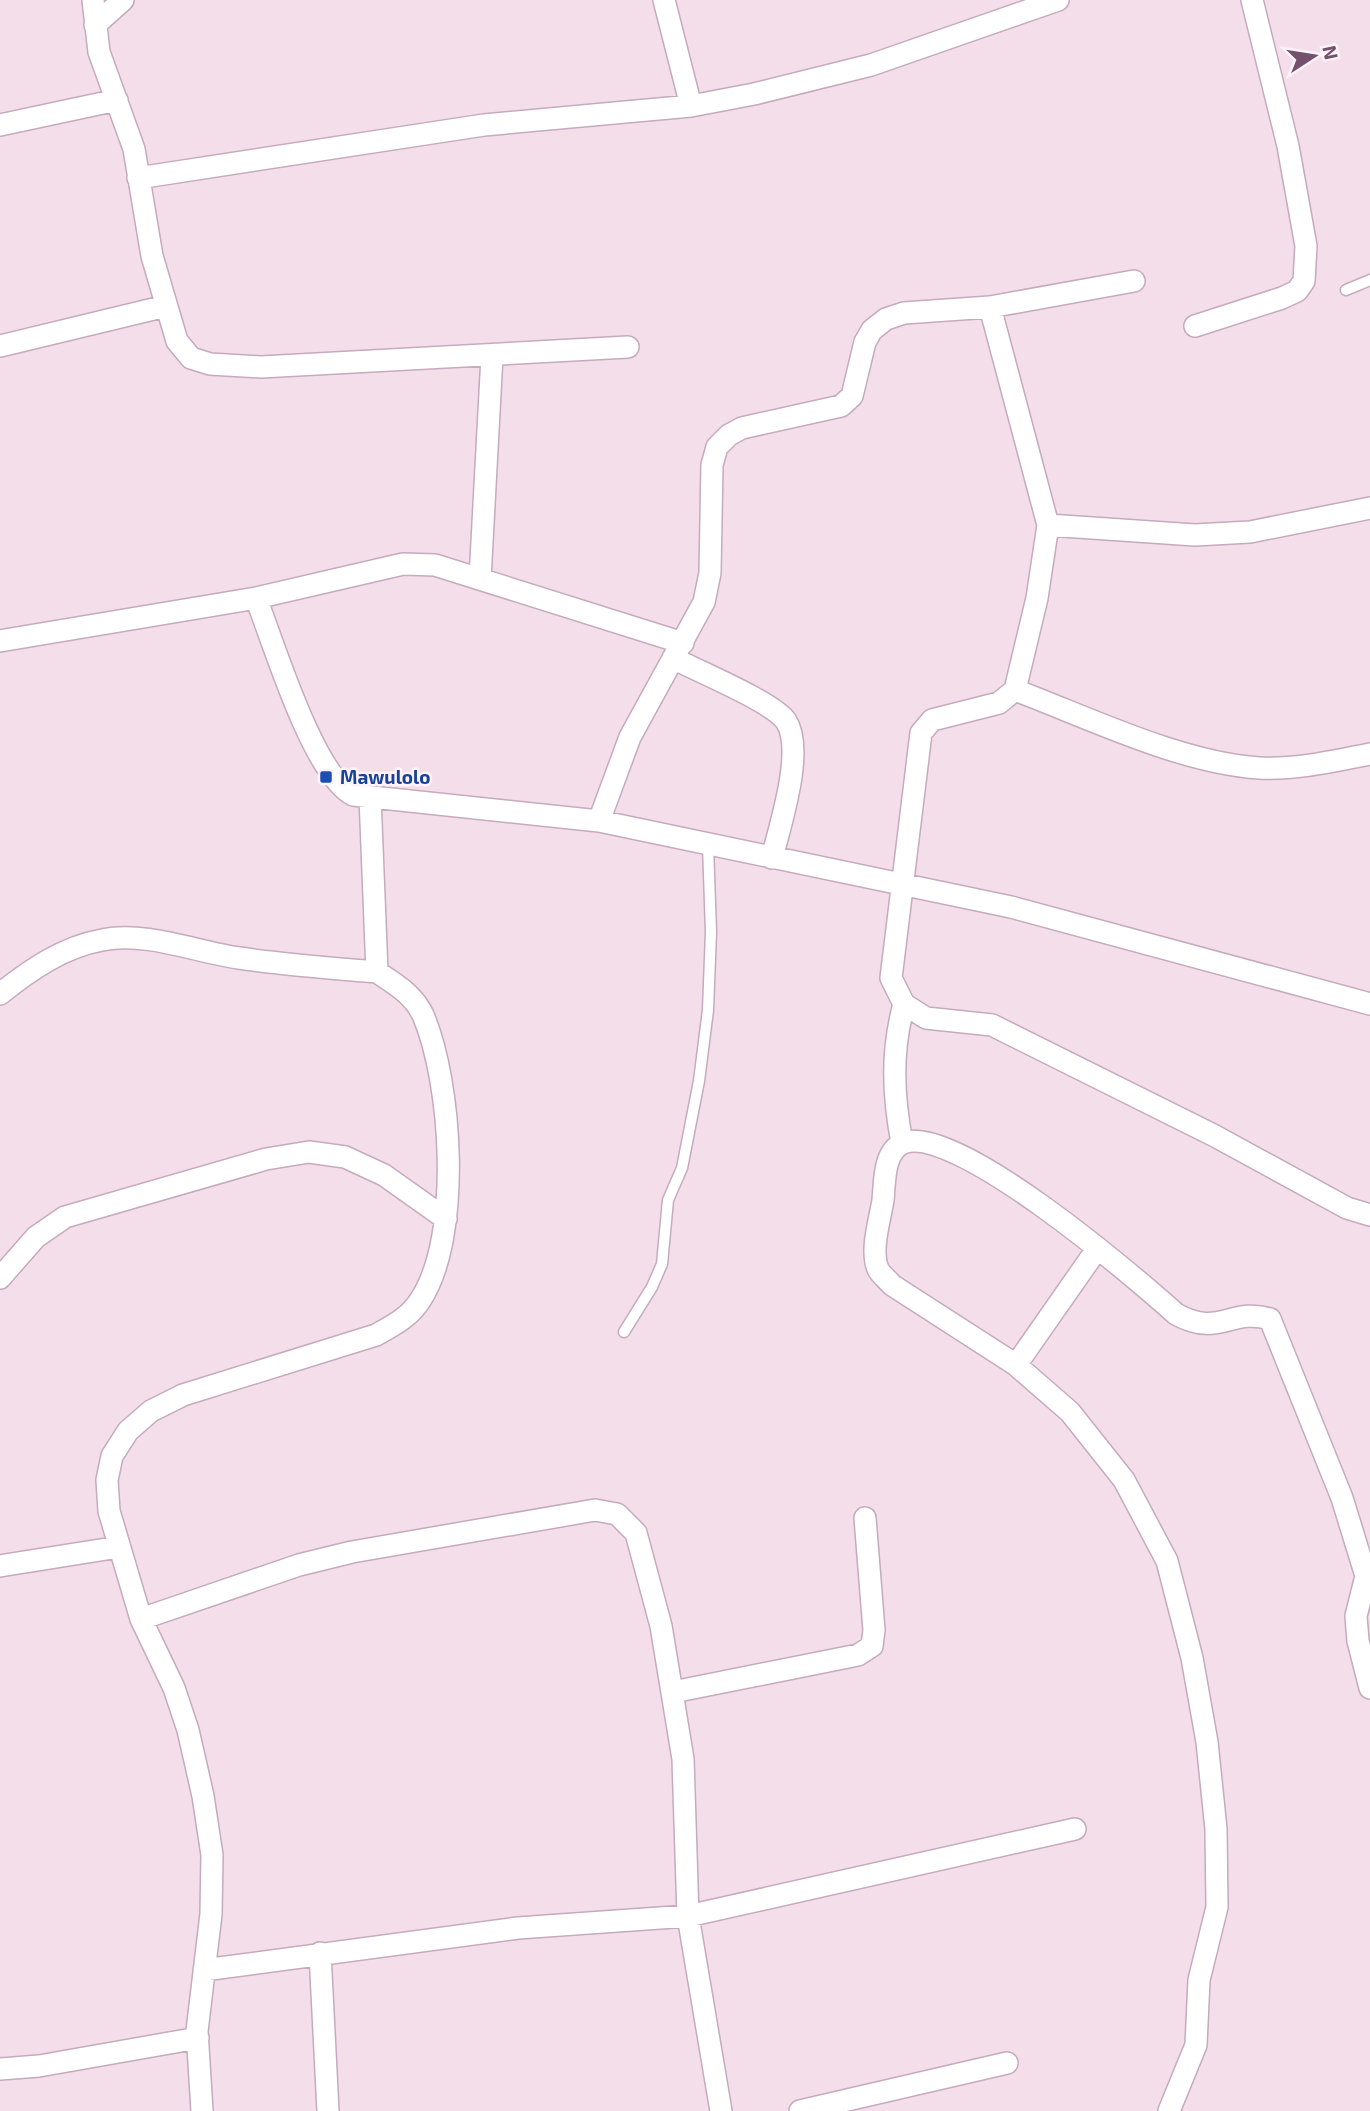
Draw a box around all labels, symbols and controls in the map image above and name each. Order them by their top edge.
north arrow [1279,21,1349,91]
text: N [1318,43,1344,61]
place label: Mawulolo [340,765,431,788]
marker: Mawulolo [318,769,334,785]

